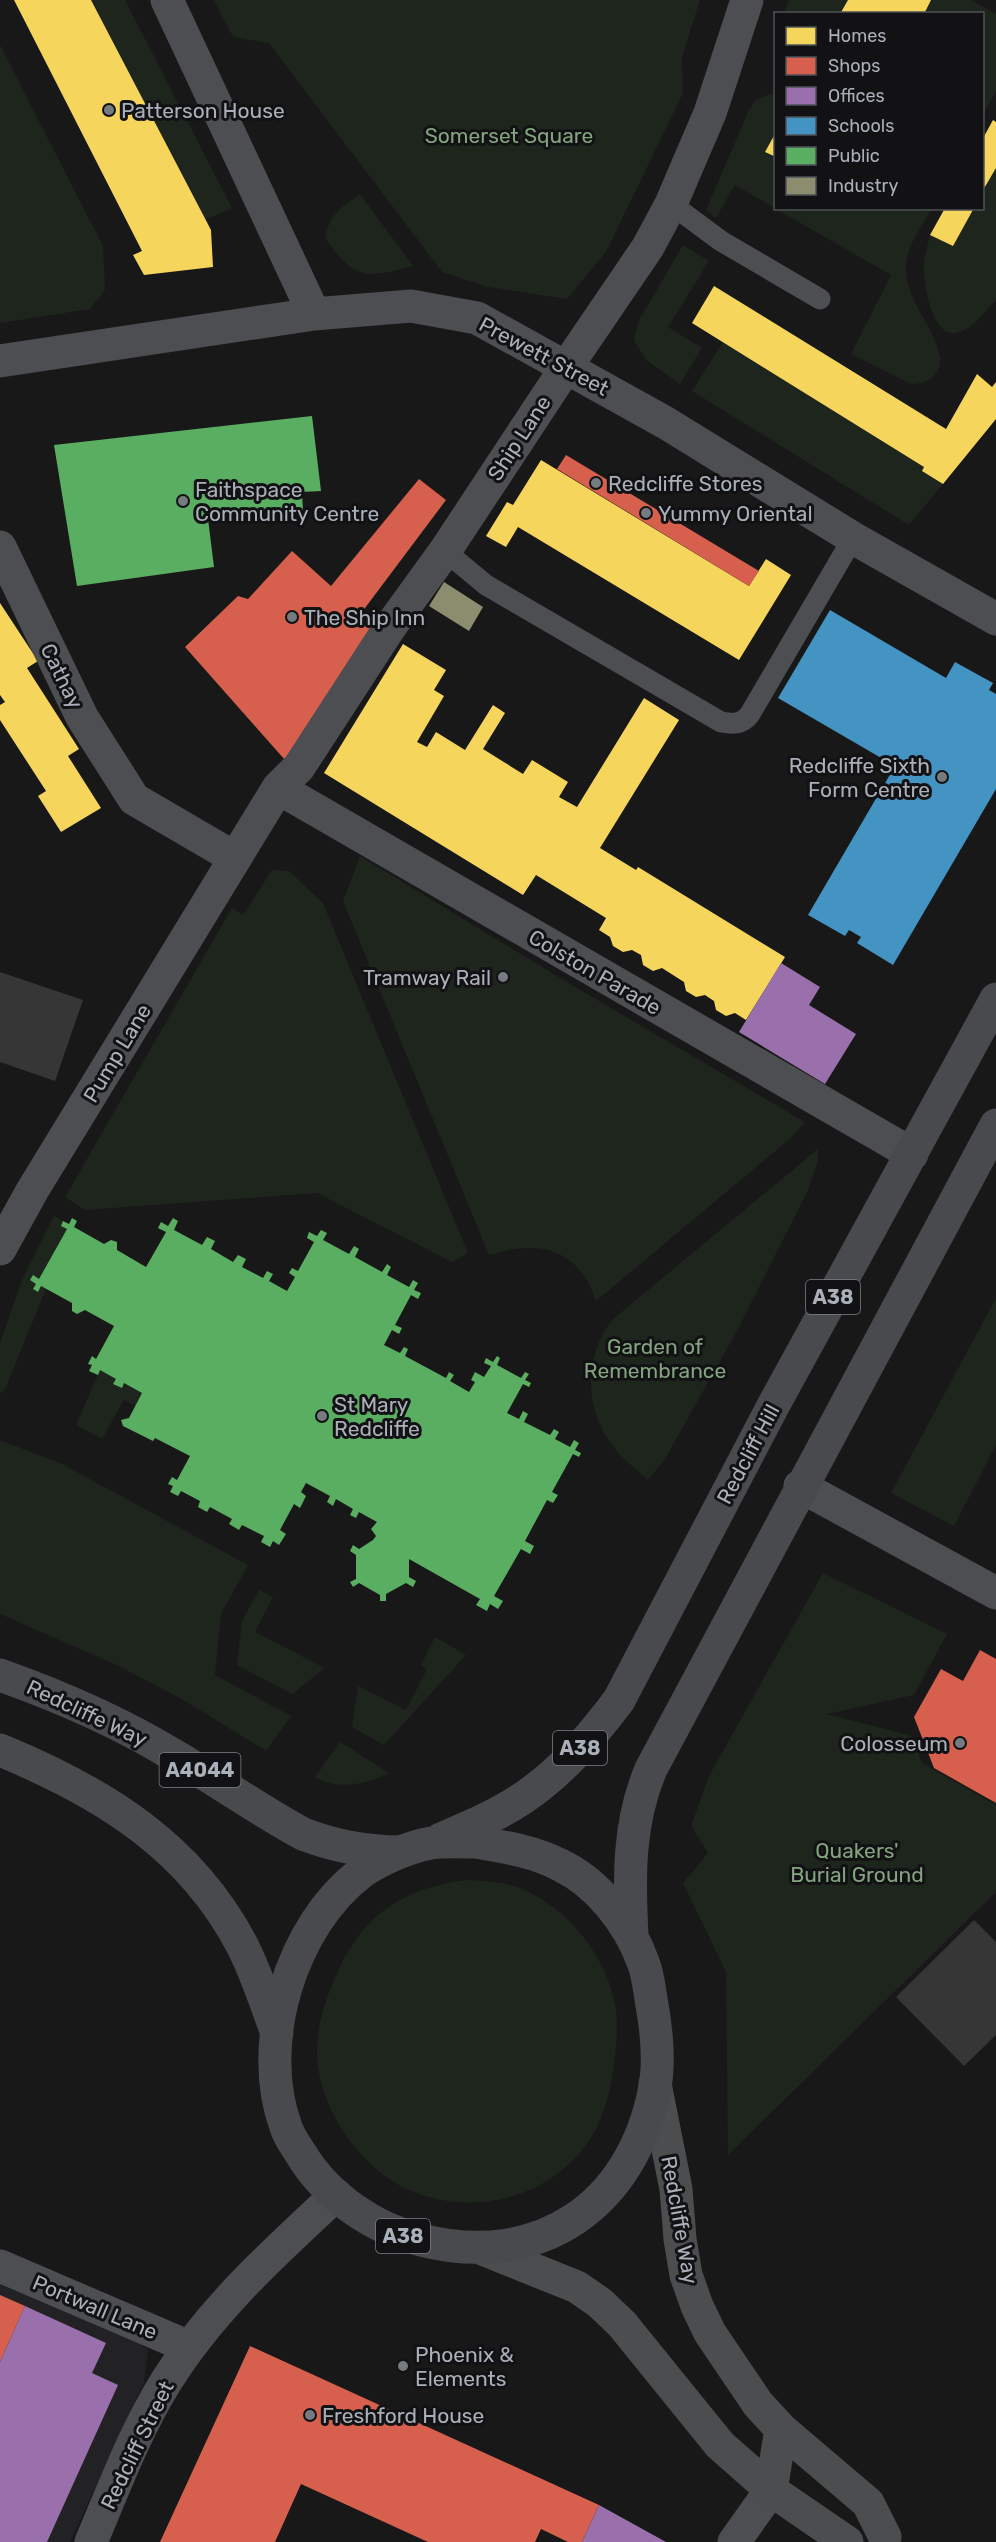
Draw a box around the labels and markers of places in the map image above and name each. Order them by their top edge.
place label: Patterson House [121,98,285,123]
marker: Patterson House [102,103,116,117]
place label: Redcliffe Stores [608,471,762,496]
marker: Redcliffe Stores [589,476,603,490]
place label: Faithspace Community Centre [195,477,379,526]
marker: Faithspace Community Centre [176,494,190,508]
place label: Yummy Oriental [658,501,813,526]
marker: Yummy Oriental [639,506,653,520]
place label: The Ship Inn [304,605,425,630]
marker: The Ship Inn [285,610,299,624]
place label: Redcliffe Sixth Form Centre [789,753,930,802]
marker: Redcliffe Sixth Form Centre [935,770,949,784]
place label: Tramway Rail [363,965,491,990]
marker: Tramway Rail [496,970,510,984]
place label: St Mary Redcliffe [334,1392,420,1441]
marker: St Mary Redcliffe [315,1409,329,1423]
place label: Colosseum [840,1731,948,1756]
marker: Colosseum [953,1736,967,1750]
place label: Phoenix & Elements [415,2342,514,2391]
marker: Phoenix & Elements [396,2359,410,2373]
place label: Freshford House [322,2403,484,2428]
marker: Freshford House [303,2408,317,2422]

